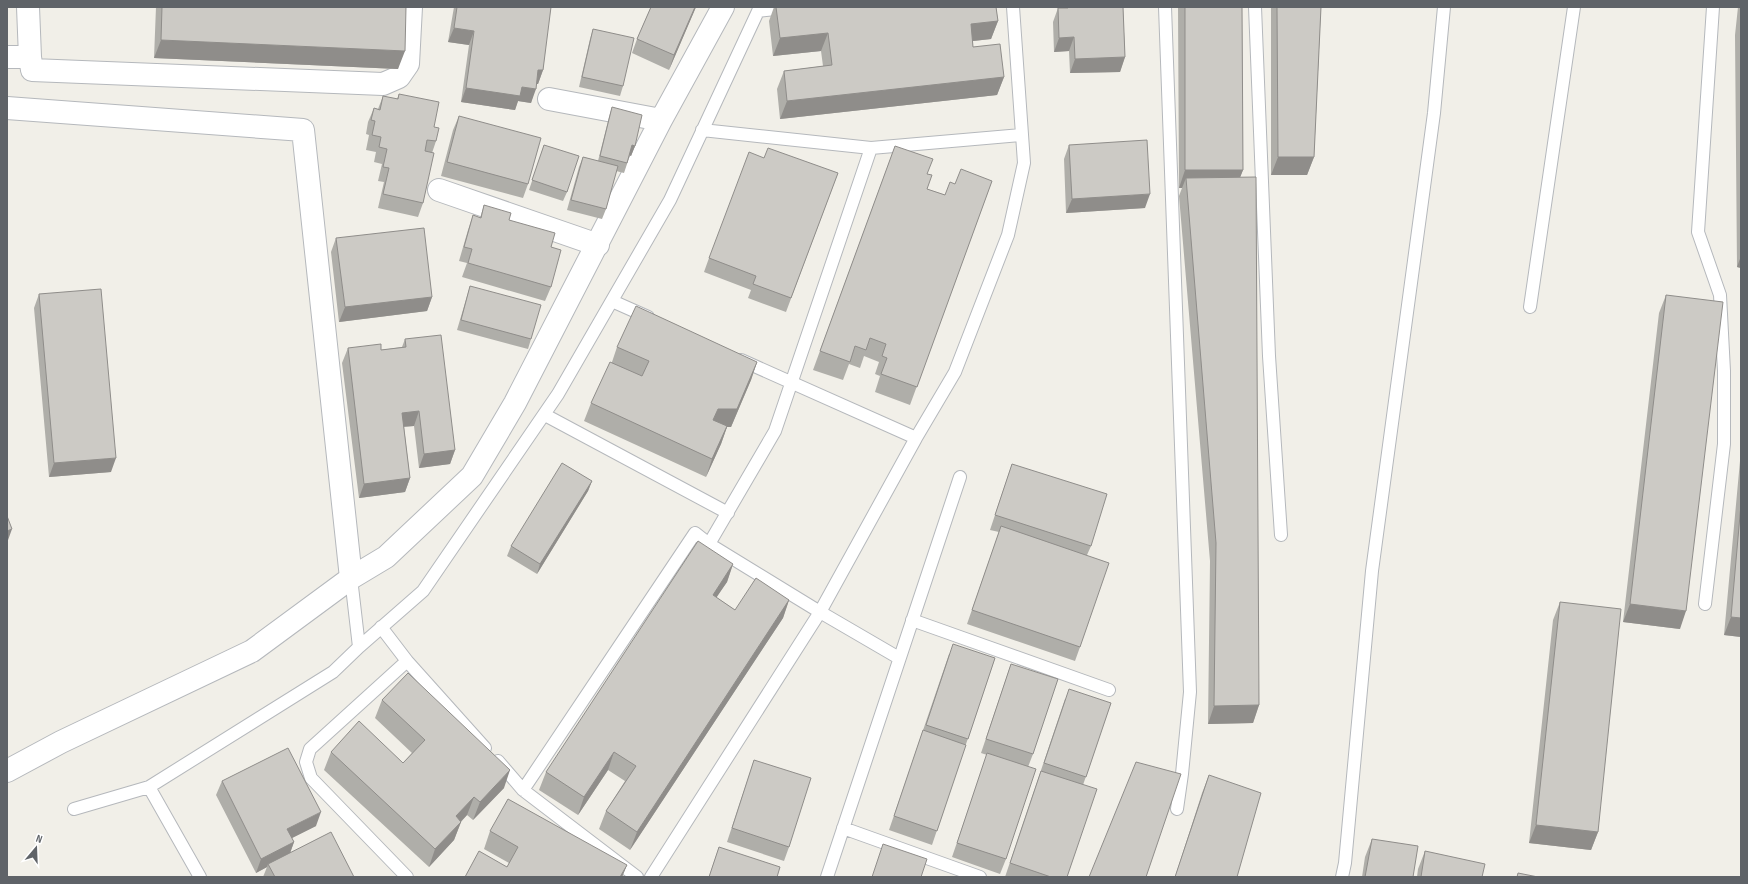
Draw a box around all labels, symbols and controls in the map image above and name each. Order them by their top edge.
north arrow [16,828,56,868]
text: N [34,832,44,846]

